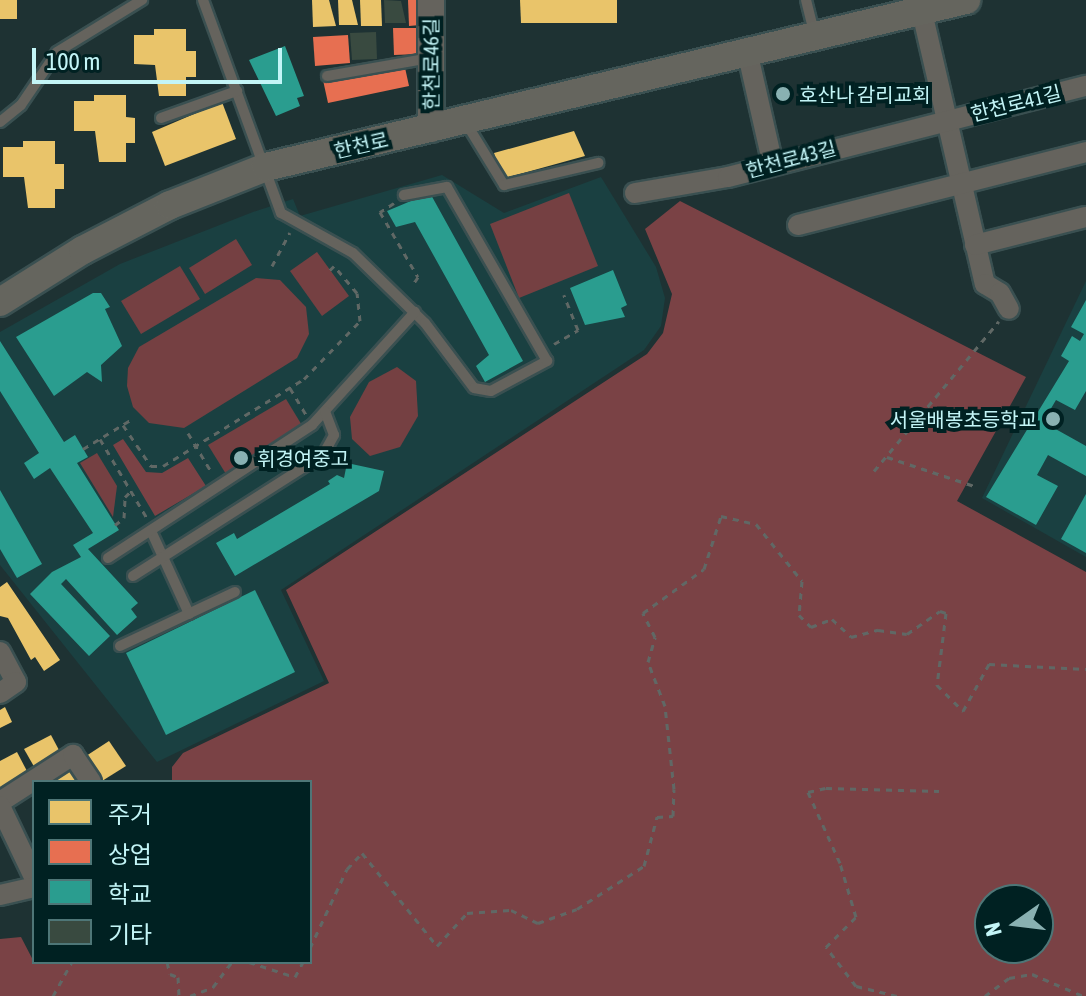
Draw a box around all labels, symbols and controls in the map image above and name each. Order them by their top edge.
street label: 한천로46길 [419,18,443,110]
scale bar [36,32,286,82]
text: 100 m [46,48,100,75]
street label: 한천로41길 [968,80,1064,126]
place label: 호산나 감리교회 [799,82,931,106]
marker: 호산나 감리교회 [774,85,792,103]
street label: 한천로 [331,127,391,163]
street label: 한천로43길 [743,135,839,183]
place label: 서울배봉초등학교 [890,407,1037,431]
marker: 서울배봉초등학교 [1044,410,1062,428]
place label: 휘경여중고 [257,446,349,470]
marker: 휘경여중고 [232,449,250,467]
legend [32,780,312,964]
text: 주거 [108,801,152,828]
text: 상업 [108,841,152,868]
text: 학교 [108,881,152,908]
north arrow [974,884,1054,964]
text: N [978,920,1007,939]
text: 기타 [108,921,152,948]

